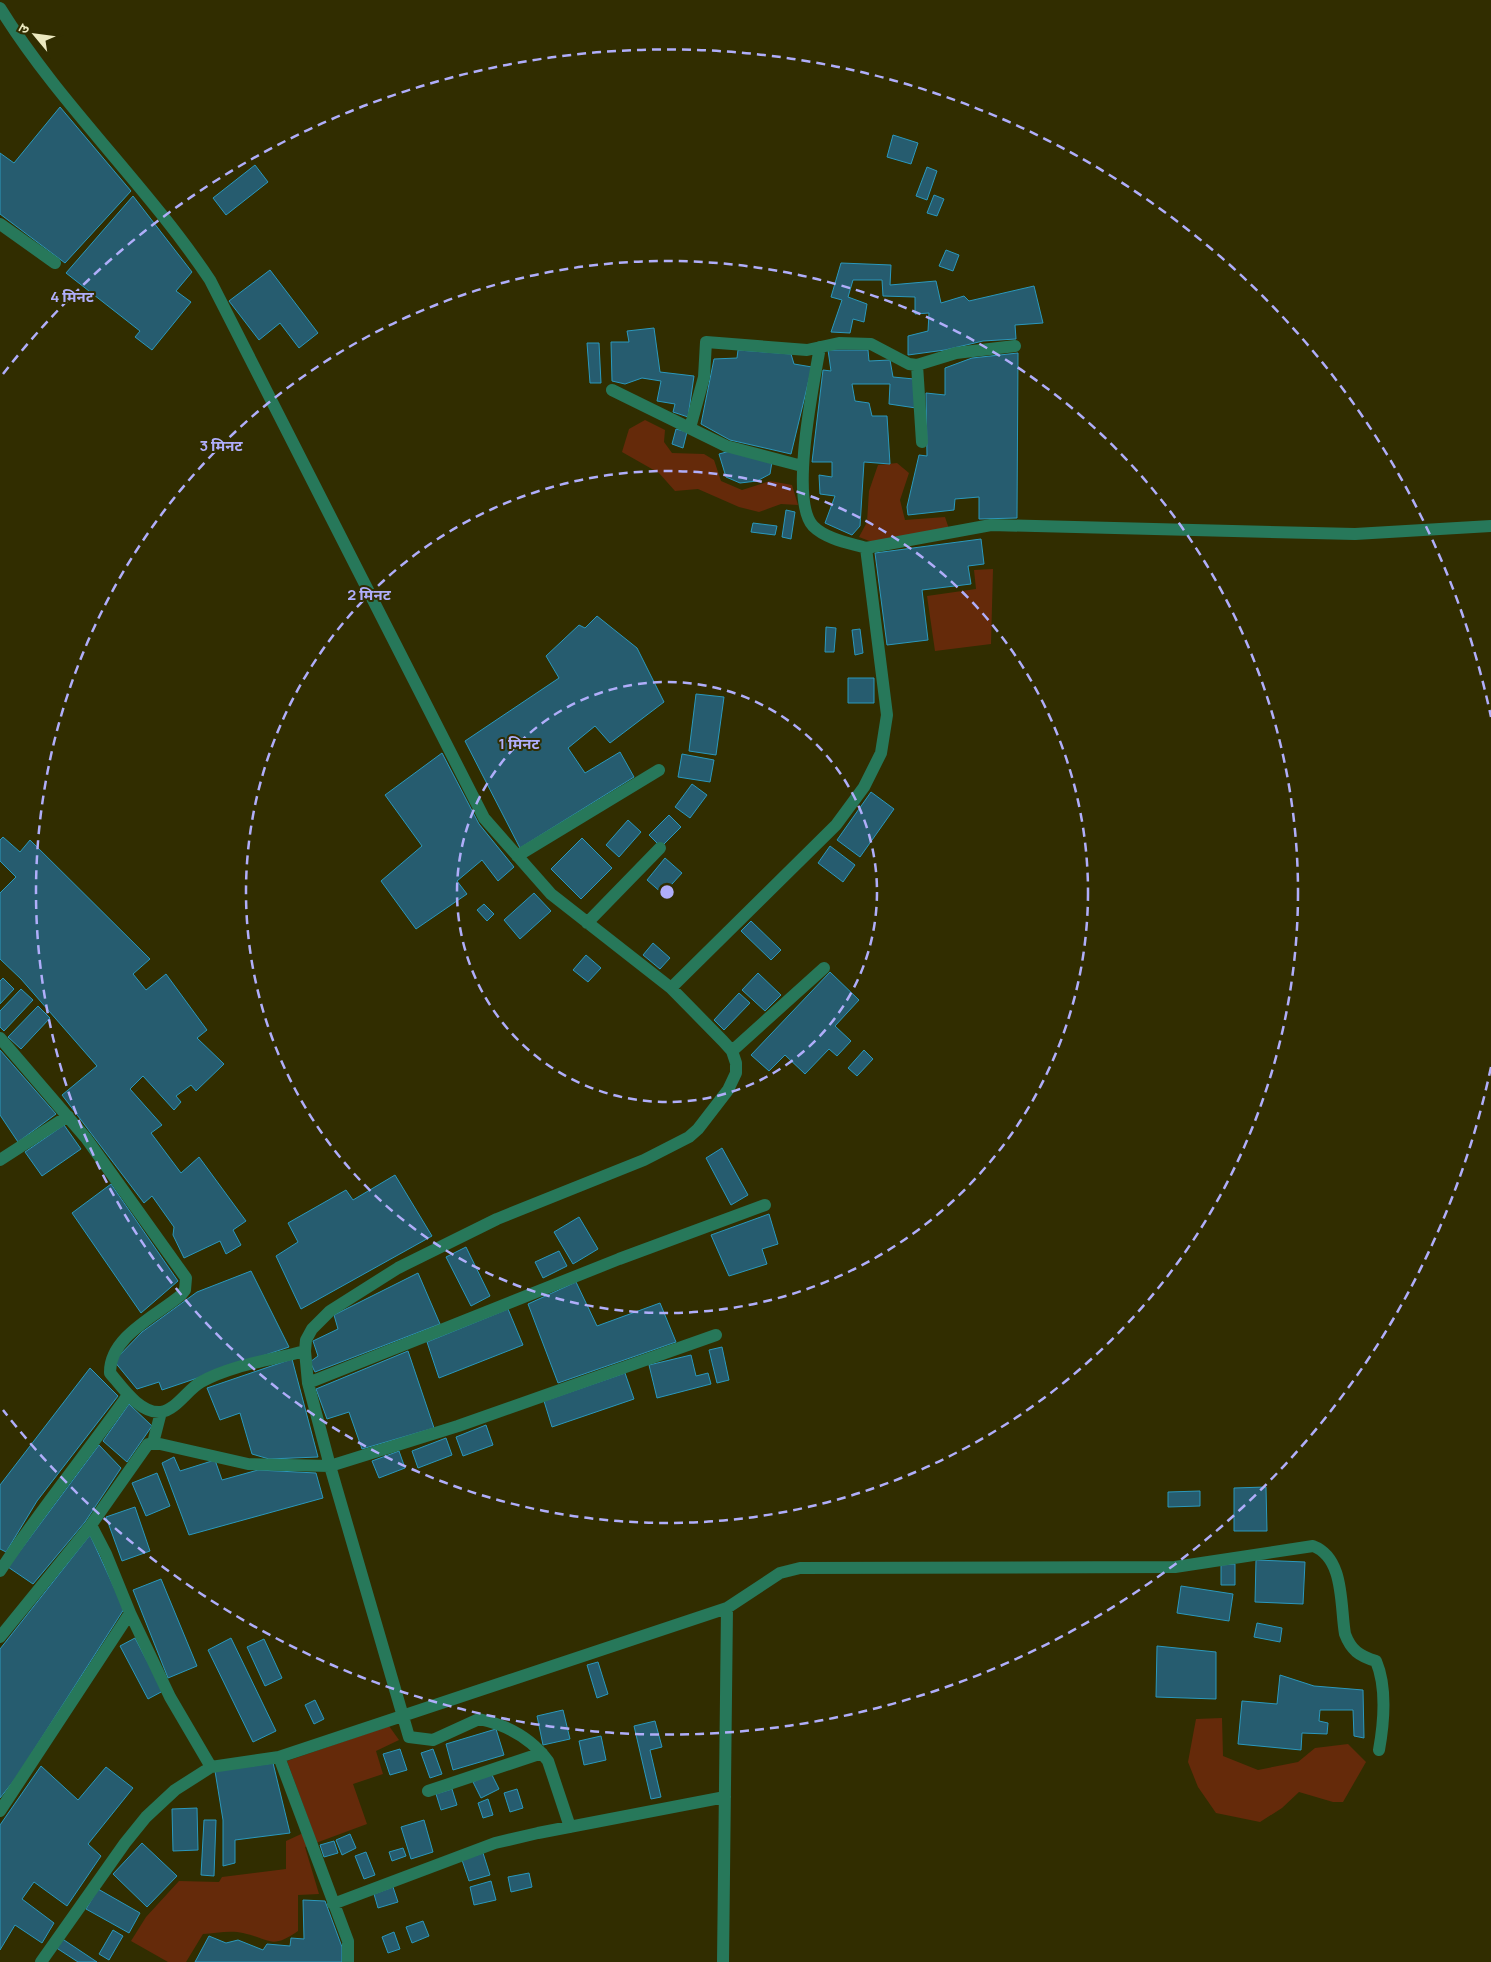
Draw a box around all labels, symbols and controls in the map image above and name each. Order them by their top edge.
north arrow [10,10,60,60]
text: उ [13,20,34,37]
text: 4 मिनट [50,286,95,307]
text: 3 मिनट [199,435,244,456]
text: 2 मिनट [347,584,392,605]
text: 1 मिनट [498,733,540,754]
centre of rings [658,883,676,901]

